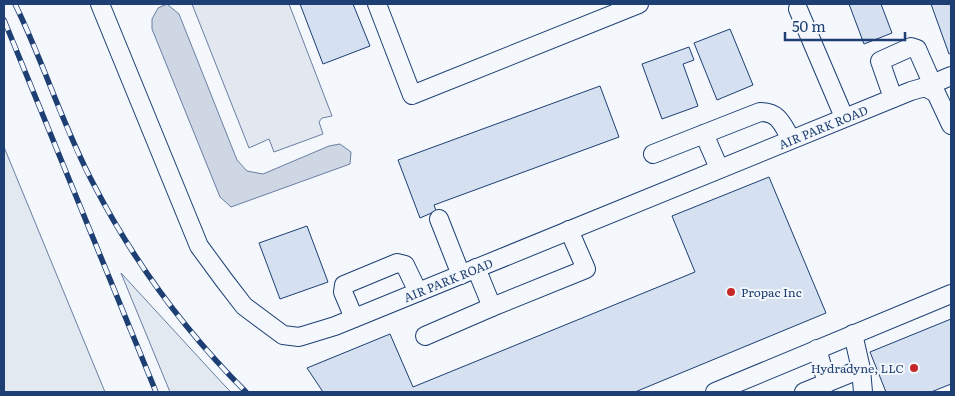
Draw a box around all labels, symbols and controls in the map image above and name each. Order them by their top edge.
scale bar [785,10,905,42]
text: 50 m [792,14,826,37]
street label: AIR PARK ROAD [776,101,871,153]
street label: AIR PARK ROAD [401,254,496,306]
place label: Propac Inc [741,283,802,301]
marker: Propac Inc [725,286,737,298]
place label: Hydradyne, LLC [811,359,904,377]
marker: Hydradyne, LLC [908,362,920,374]

